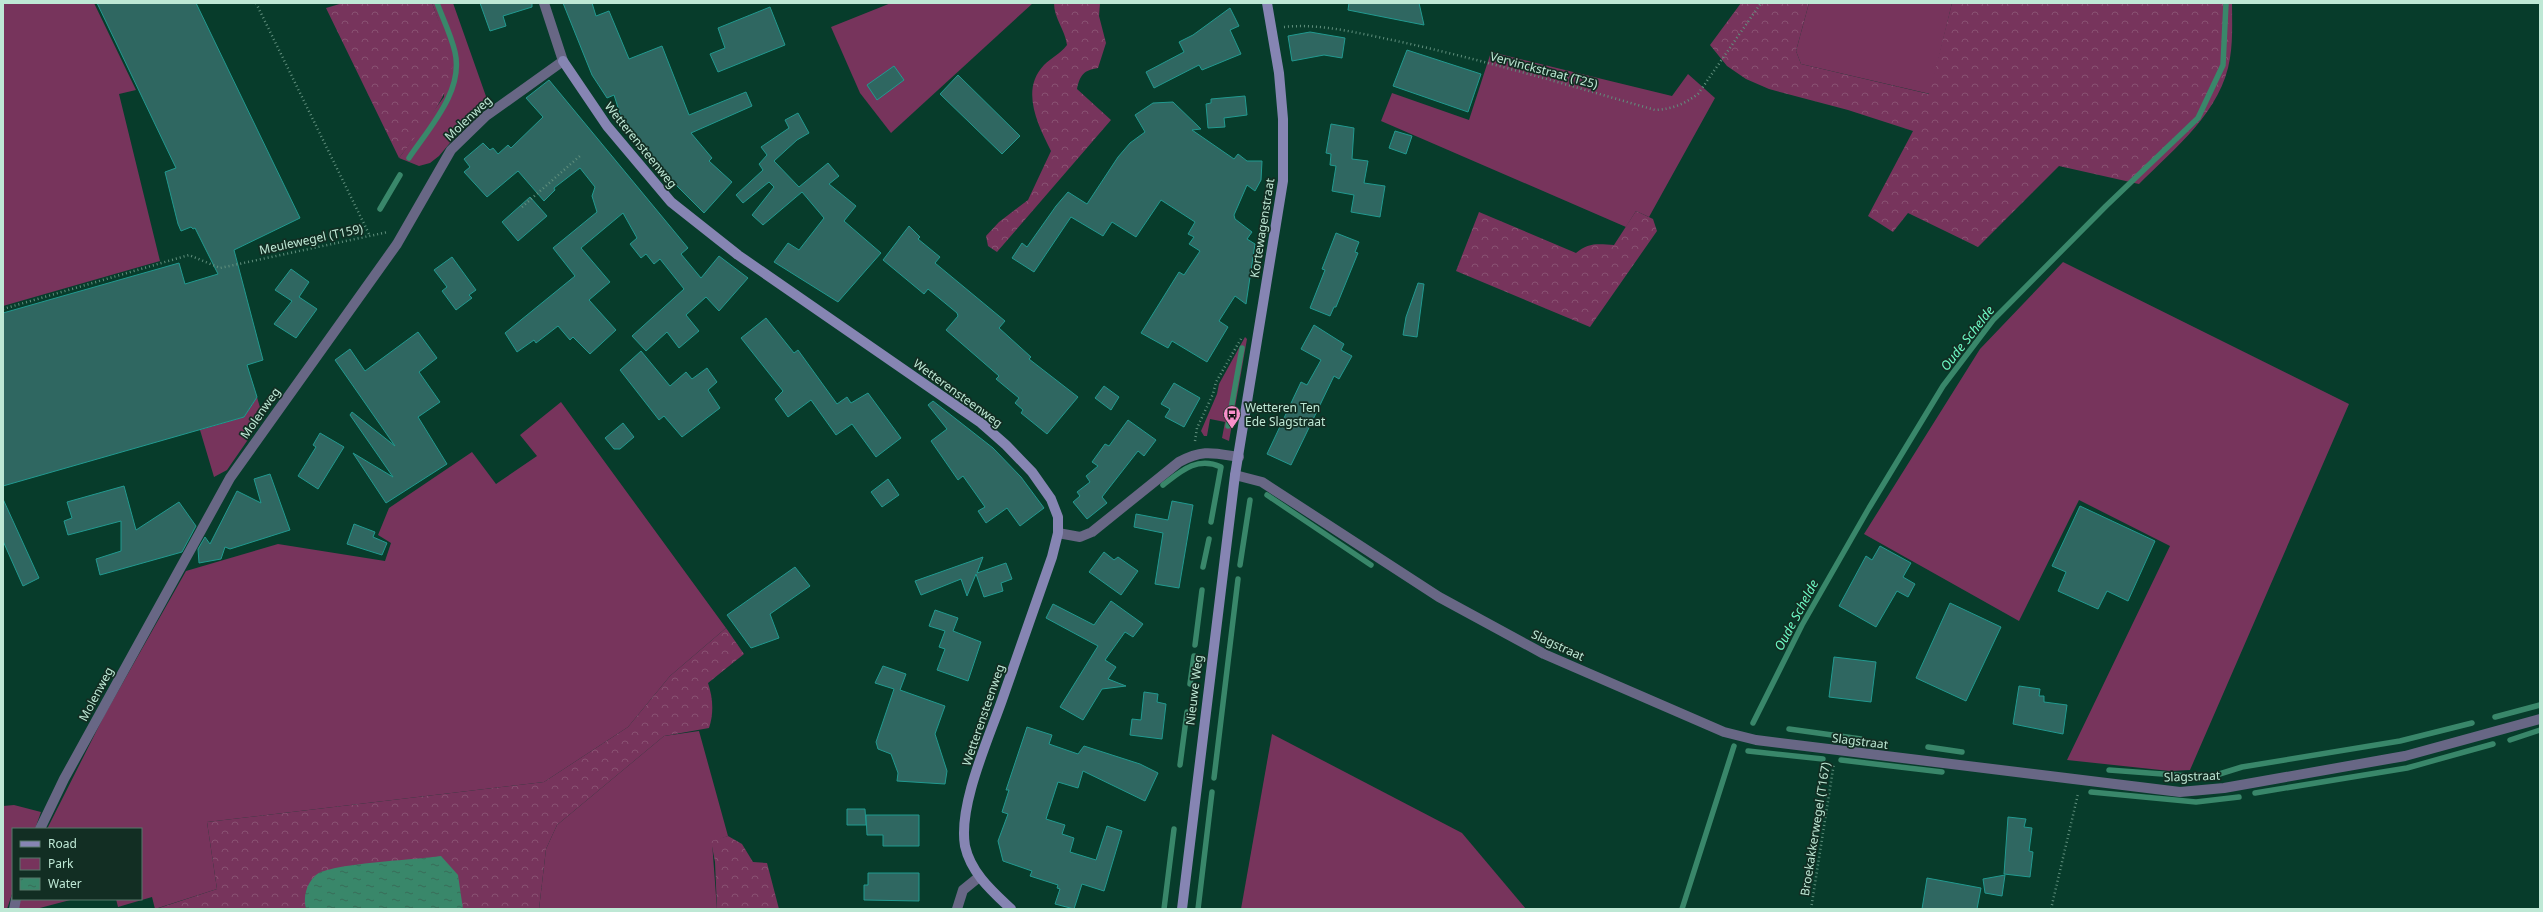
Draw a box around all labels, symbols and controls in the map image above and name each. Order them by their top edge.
street label: Vervinckstraat (T25) [1488,47,1600,93]
street label: Molenweg [441,92,495,144]
street label: Wetterensteenweg [601,98,681,192]
street label: Kortewagenstraat [1246,176,1278,279]
street label: Meulewegel (T159) [258,220,365,258]
water label: Oude Schelde [1936,301,1998,374]
street label: Wetterensteenweg [910,355,1006,431]
street label: Molenweg [236,384,284,442]
place label: Wetteren Ten Ede Slagstraat [1245,399,1326,430]
bus stop icon: Wetteren Ten Ede Slagstraat [1222,404,1242,429]
water label: Oude Schelde [1770,576,1823,654]
street label: Slagstraat [1529,625,1588,665]
street label: Nieuwe Weg [1181,654,1207,726]
street label: Wetterensteenweg [958,662,1008,768]
street label: Molenweg [75,664,117,724]
street label: Slagstraat [1831,729,1890,753]
street label: Broekakkerwegel (T167) [1796,760,1834,897]
street label: Slagstraat [2164,766,2221,785]
legend [12,828,142,900]
text: Road [48,835,77,852]
text: Park [48,855,74,872]
text: Water [48,875,82,892]

